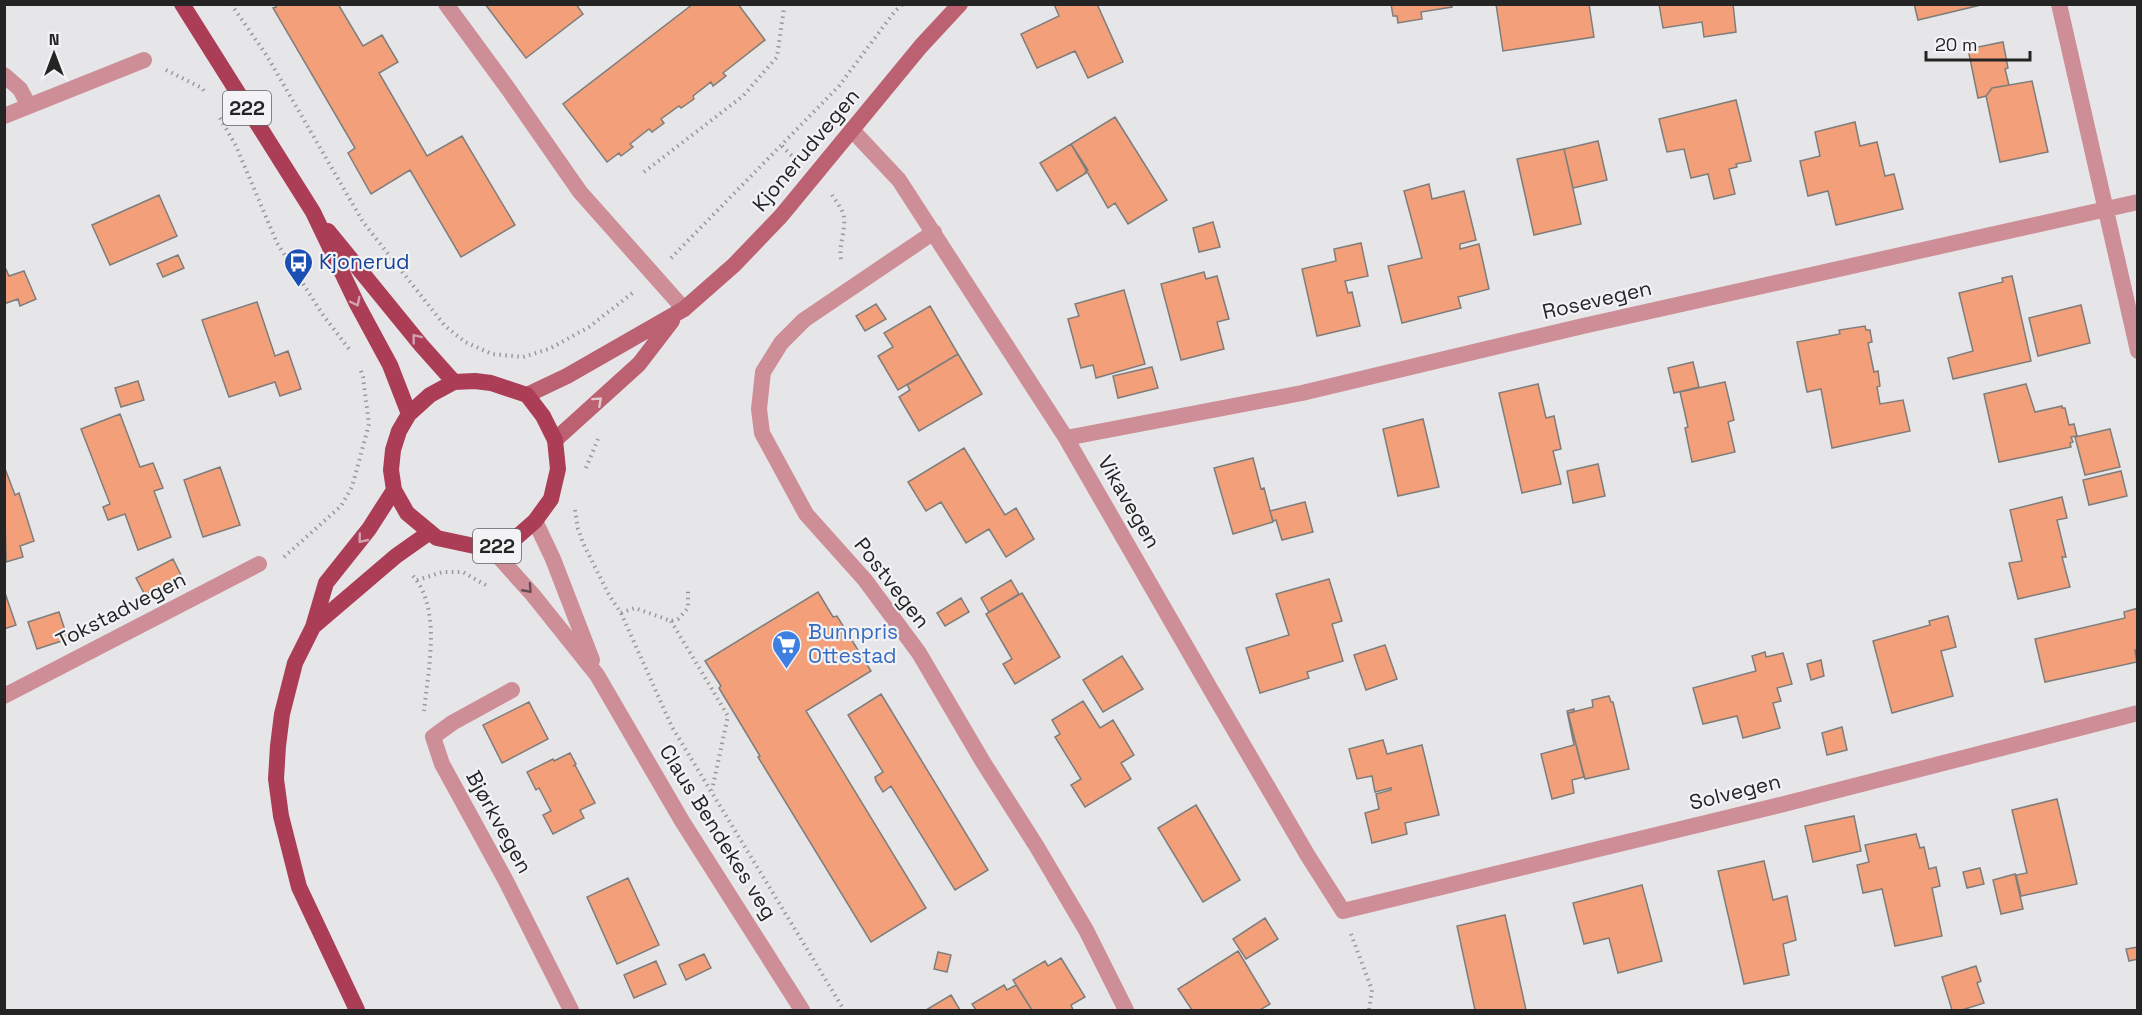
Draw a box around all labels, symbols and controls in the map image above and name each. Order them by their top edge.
north arrow [24,24,84,84]
scale bar [1926,24,2030,62]
text: N [49,29,59,50]
text: 20 m [1935,33,1978,56]
street label: Kjonerudvegen [746,83,865,217]
road number: 222 [223,91,271,125]
bus stop icon: Kjonerud [282,246,314,288]
place label: Kjonerud [319,248,410,275]
street label: Rosevegen [1540,274,1654,325]
one-way arrow [349,296,361,307]
one-way arrow [412,334,423,345]
one-way arrow [591,397,602,408]
street label: Vikavegen [1092,450,1167,553]
road number: 222 [473,529,521,563]
one-way arrow [358,532,369,543]
street label: Postvegen [849,532,936,634]
street label: Tokstadvegen [51,565,190,654]
one-way arrow [521,583,532,593]
place label: Bunnpris Ottestad [808,618,898,669]
supermarket icon: Bunnpris Ottestad [771,628,803,670]
street label: Claus Bendekes veg [654,739,783,924]
street label: Bjørkvegen [460,766,539,878]
street label: Solvegen [1686,767,1783,816]

